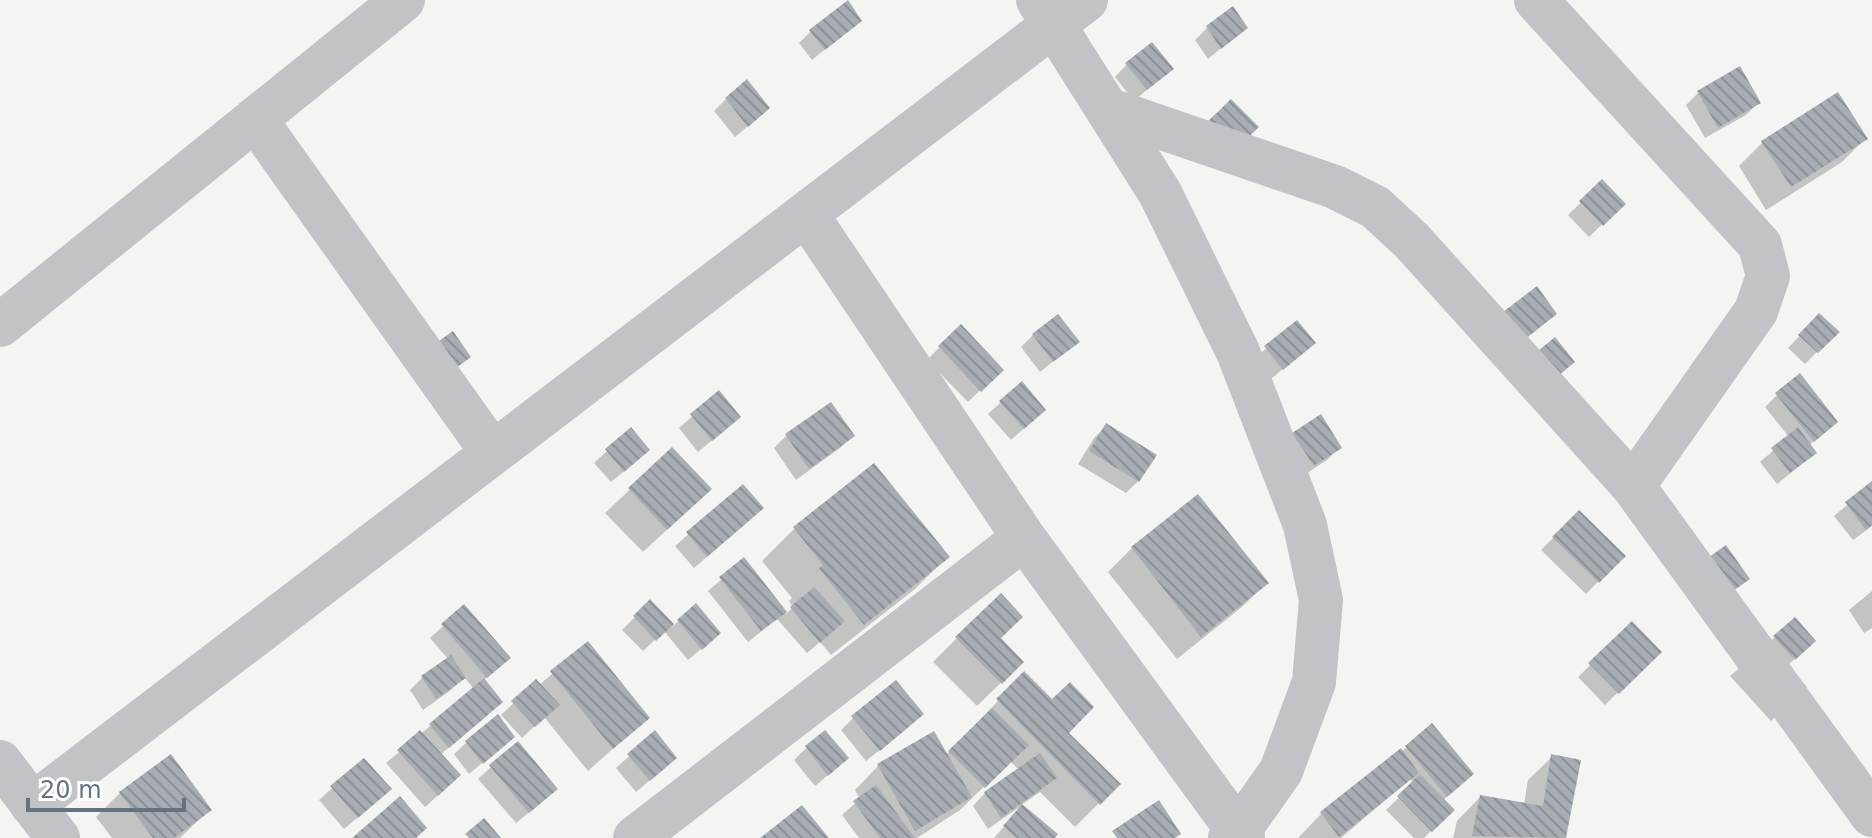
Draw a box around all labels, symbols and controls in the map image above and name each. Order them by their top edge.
scale bar [28,762,184,812]
text: 20 m [40,776,102,804]

